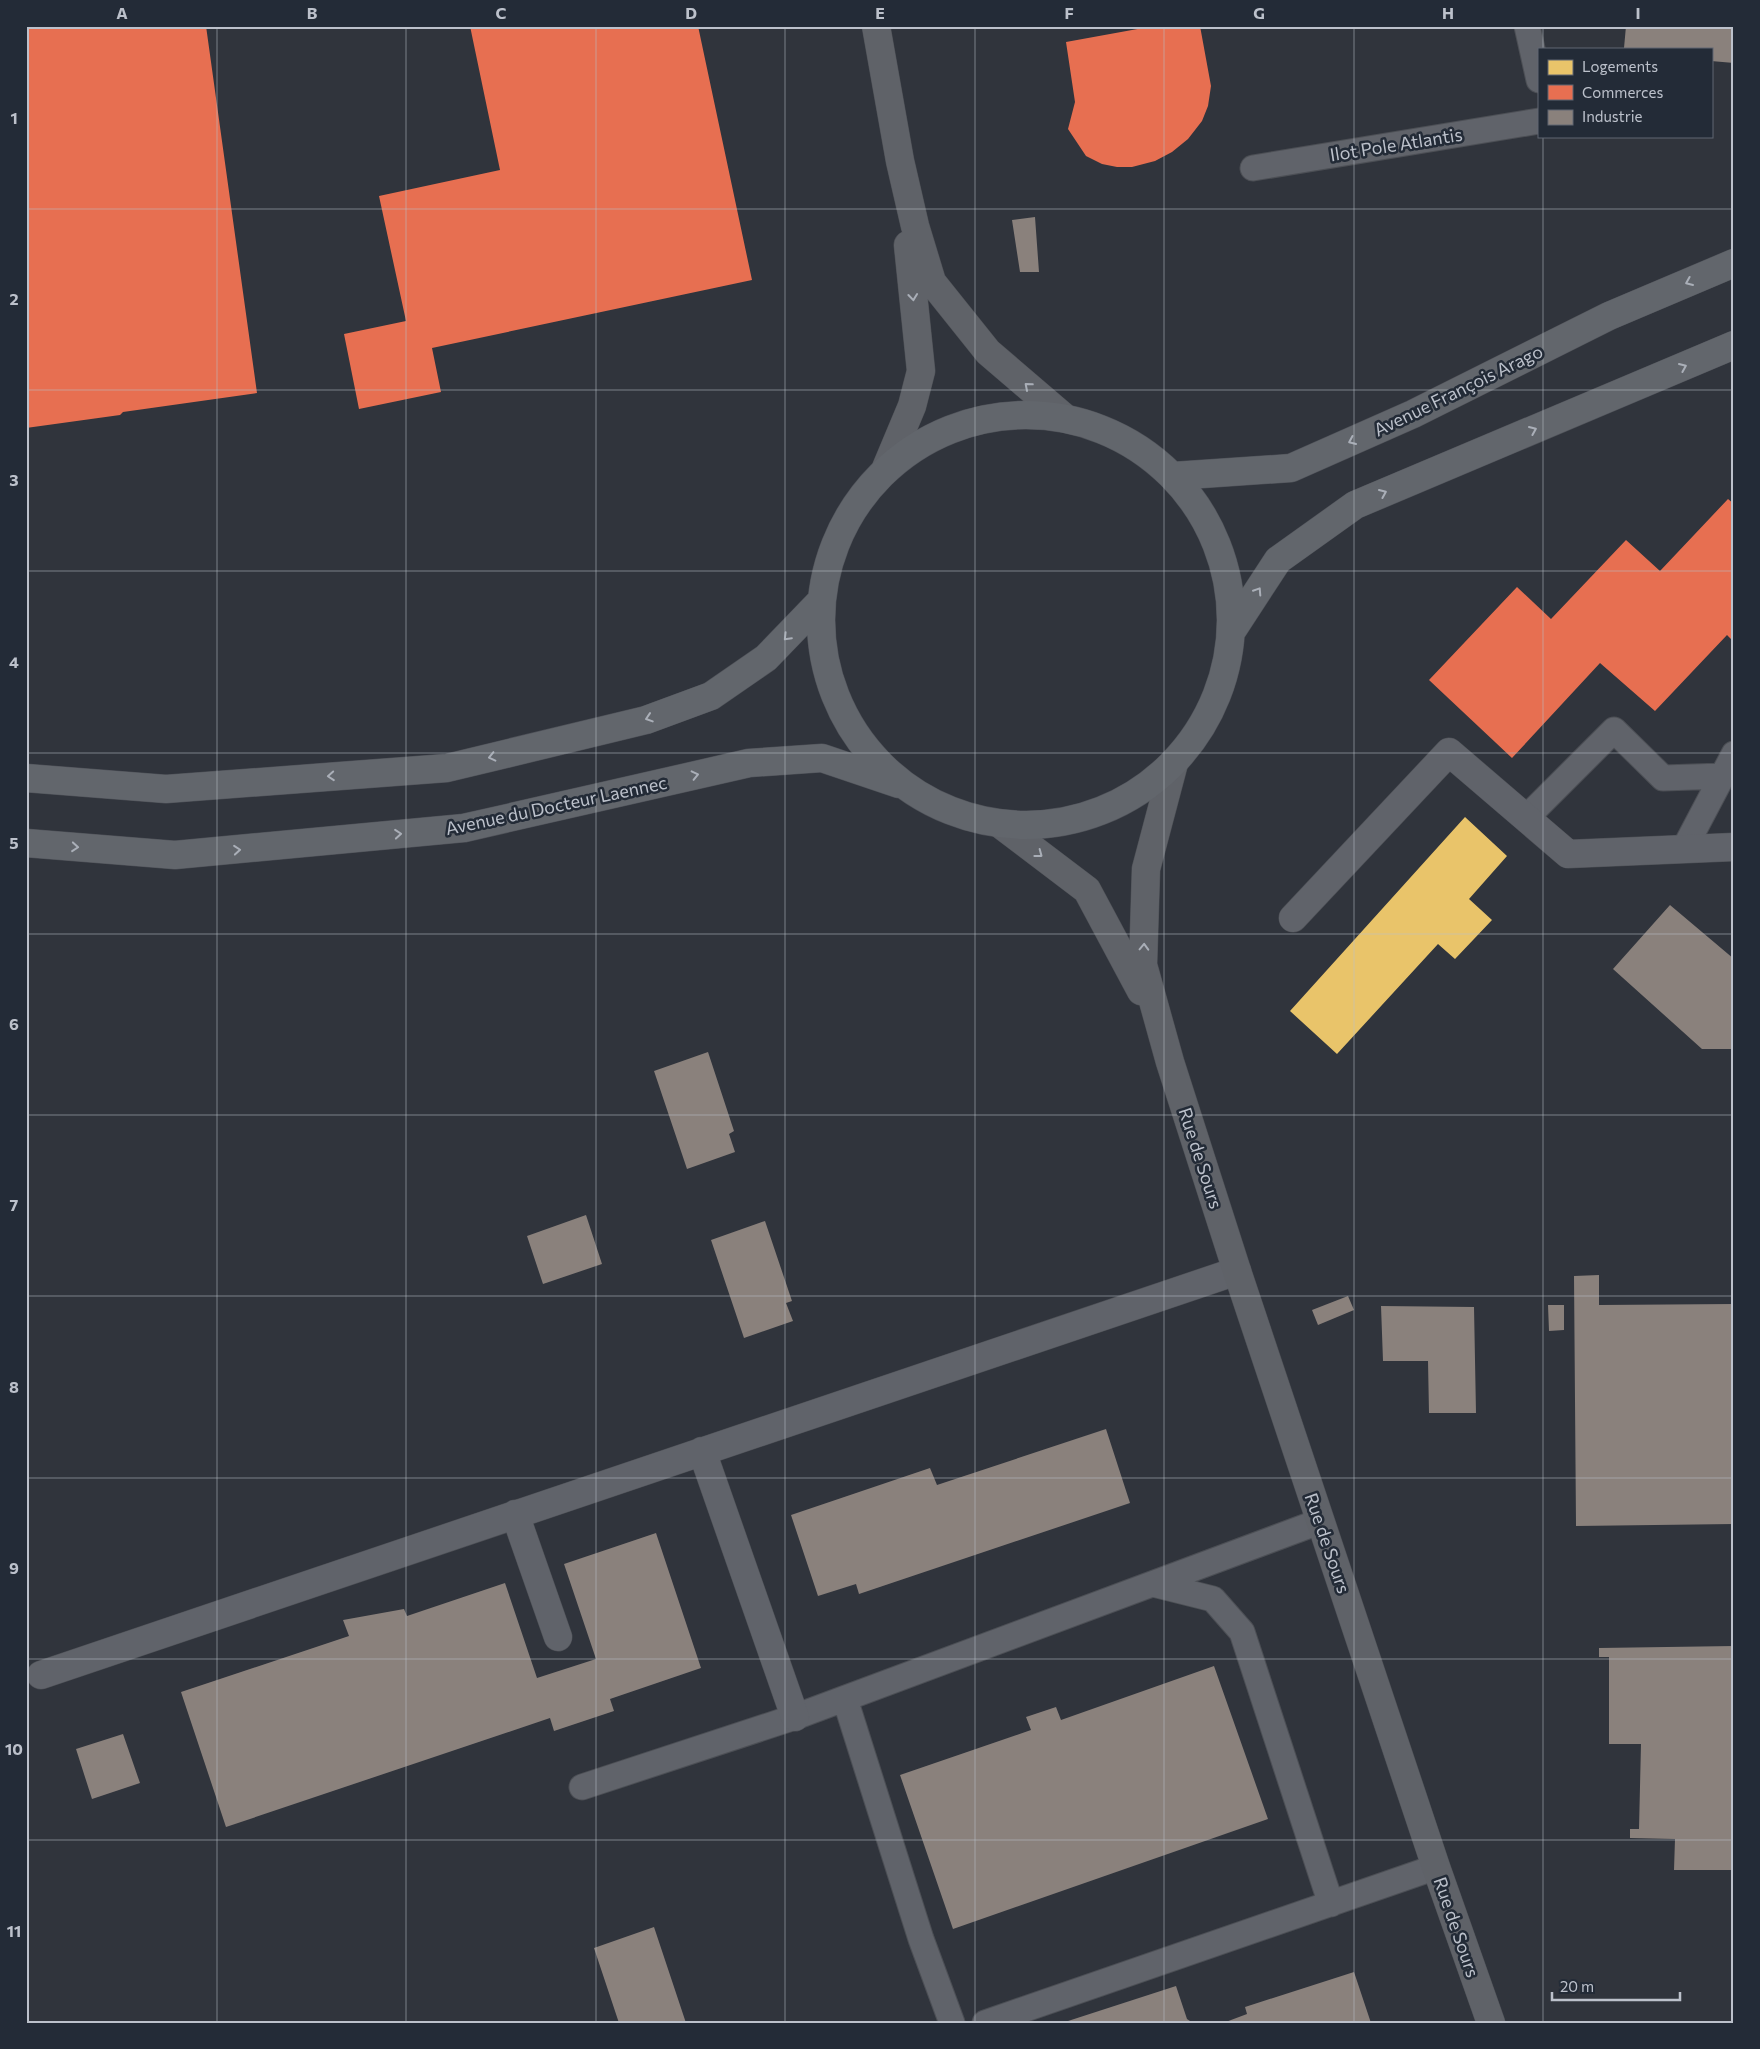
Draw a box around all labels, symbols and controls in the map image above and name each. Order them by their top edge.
text: A [116,3,128,22]
text: B [307,3,318,22]
text: C [496,3,507,22]
text: D [685,3,697,22]
text: E [875,3,885,22]
text: F [1064,3,1074,22]
text: G [1253,3,1265,22]
text: H [1442,3,1454,22]
text: I [1635,3,1641,22]
legend [1538,48,1712,138]
text: Logements [1582,57,1658,75]
text: Commerces [1582,83,1663,101]
text: Industrie [1582,107,1643,125]
text: 1 [10,108,18,127]
street label: Ilot Pole Atlantis [1328,123,1464,165]
one-way arrow [1685,275,1694,286]
text: 2 [9,289,19,308]
one-way arrow [907,293,918,301]
street label: Avenue François Arago [1370,339,1546,441]
one-way arrow [1678,362,1687,373]
one-way arrow [1024,382,1033,391]
one-way arrow [1528,425,1537,436]
one-way arrow [1348,434,1357,445]
text: 3 [9,470,19,489]
one-way arrow [1378,489,1387,499]
one-way arrow [1252,587,1261,597]
one-way arrow [784,631,793,640]
text: 4 [9,652,19,671]
one-way arrow [646,713,654,723]
one-way arrow [487,751,496,762]
one-way arrow [690,770,699,781]
one-way arrow [326,771,334,782]
street label: Avenue du Docteur Laennec [443,771,669,839]
one-way arrow [395,829,403,840]
text: 5 [9,833,19,852]
one-way arrow [71,841,79,852]
one-way arrow [233,844,241,855]
one-way arrow [1033,848,1043,857]
one-way arrow [1139,942,1149,950]
text: 6 [9,1014,19,1033]
street label: Rue de Sours [1174,1105,1228,1211]
text: 7 [10,1195,19,1214]
text: 8 [9,1377,19,1396]
street label: Rue de Sours [1301,1490,1355,1596]
text: 9 [9,1558,19,1577]
text: 10 [5,1739,23,1758]
street label: Rue de Sours [1430,1874,1484,1980]
text: 11 [7,1921,21,1940]
scale bar [1552,1969,1680,2001]
text: 20 m [1560,1977,1594,1995]

